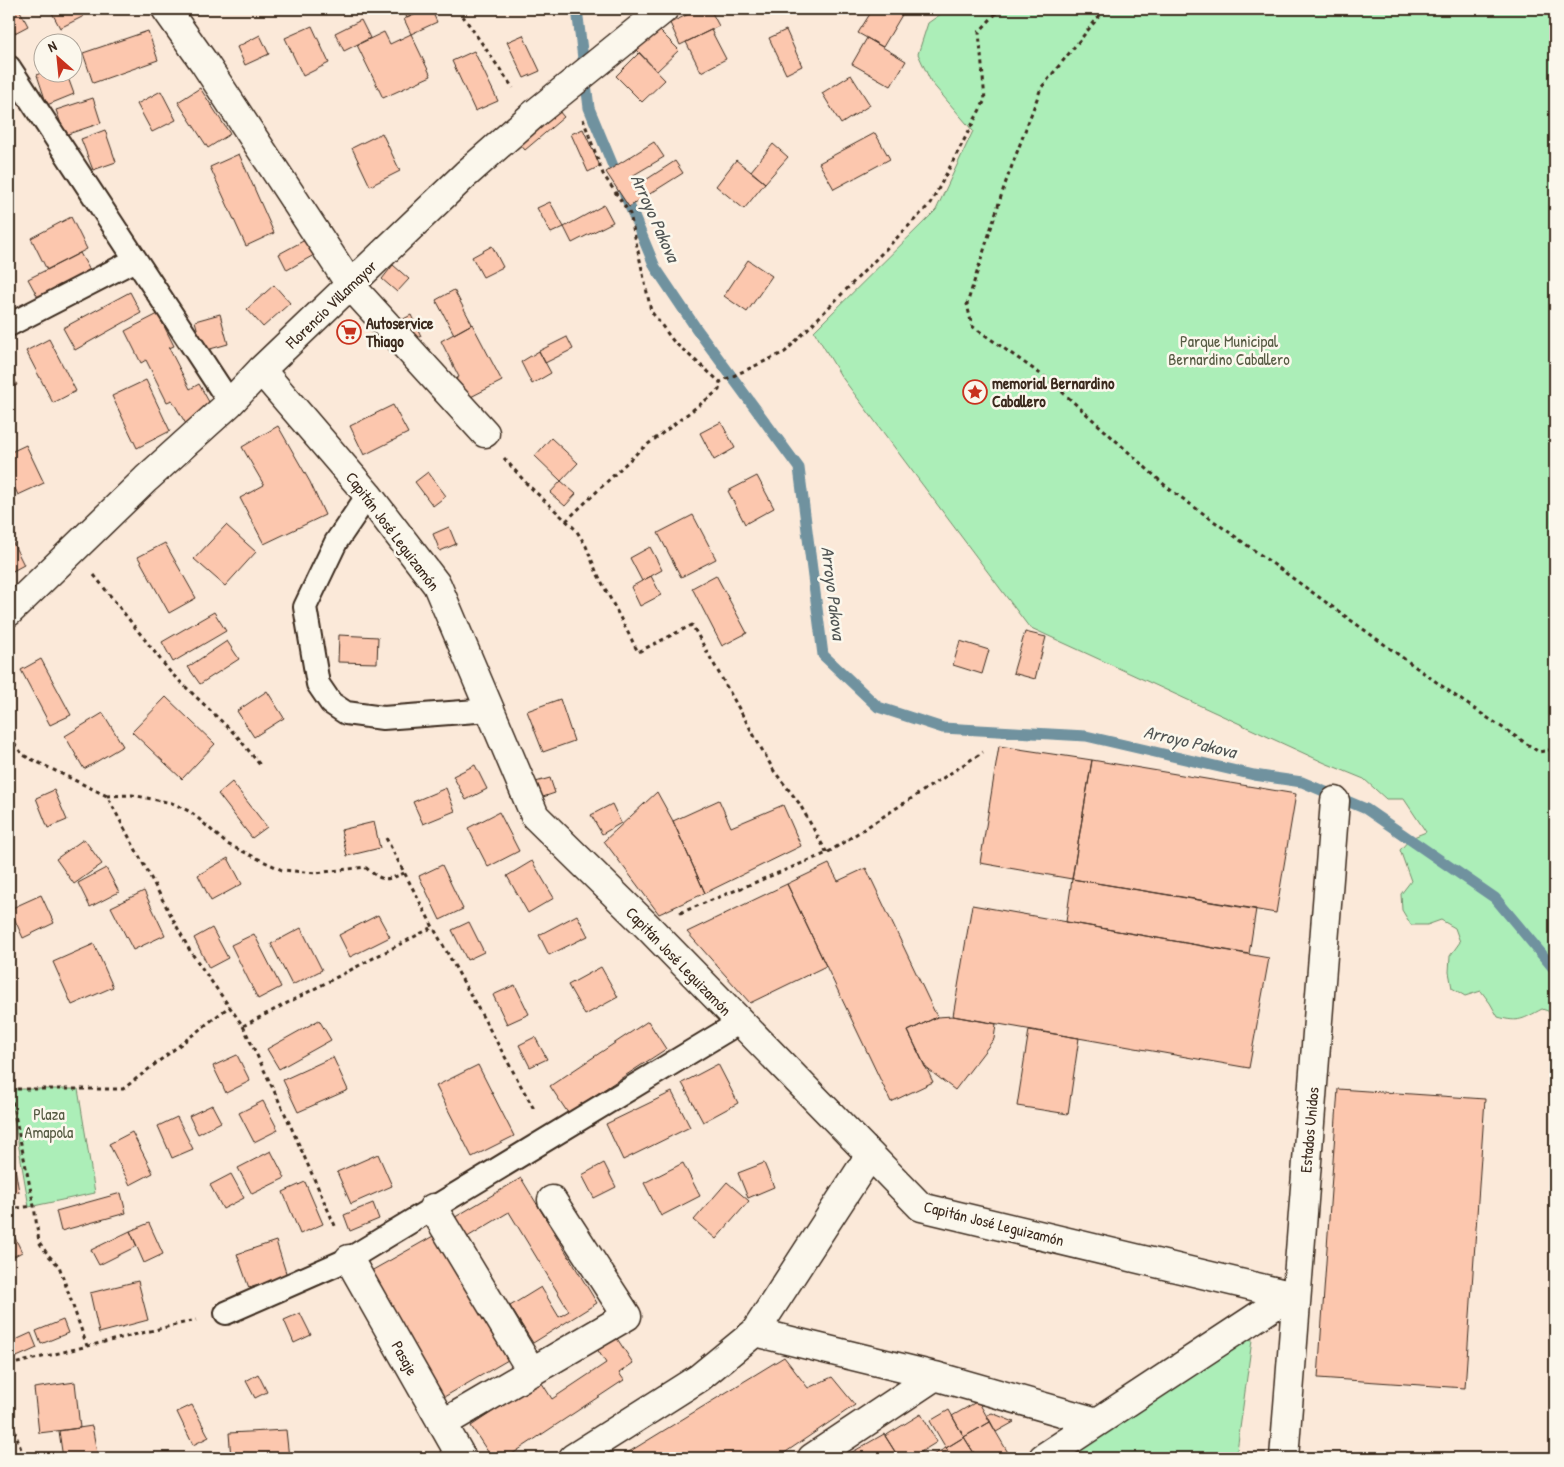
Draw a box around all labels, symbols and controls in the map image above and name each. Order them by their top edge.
north arrow [32,32,82,82]
text: N [44,36,60,56]
water label: Arroyo Pakova [625,170,687,267]
street label: Florencio Villamayor [280,255,381,354]
place label: Autoservice Thiago [365,312,434,353]
supermarket icon: Autoservice Thiago [336,319,362,345]
park label: Parque Municipal Bernardino Caballero [1168,330,1290,370]
place label: memorial Bernardino Caballero [992,372,1115,412]
place icon: memorial Bernardino Caballero [962,379,988,405]
street label: Capitán José Leguizamón [341,467,445,595]
water label: Arroyo Pakova [815,545,852,643]
water label: Arroyo Pakova [1142,719,1240,765]
street label: Capitán José Leguizamón [621,902,737,1020]
street label: Estados Unidos [1294,1086,1324,1174]
park label: Plaza Amapola [25,1103,73,1143]
street label: Capitán José Leguizamón [922,1195,1066,1251]
street label: Pasaje [387,1337,424,1380]

